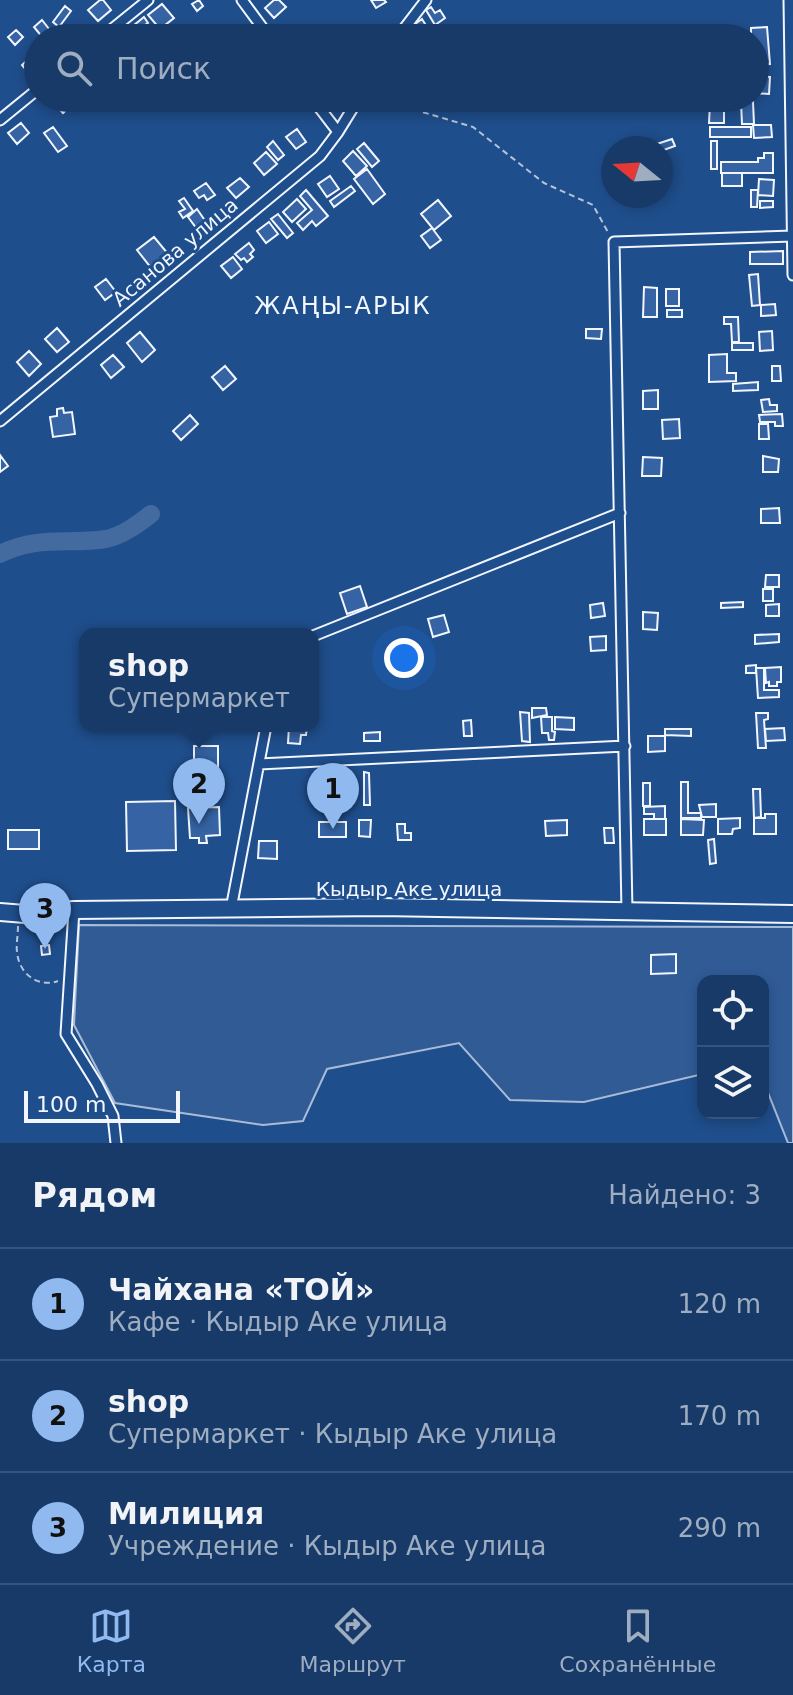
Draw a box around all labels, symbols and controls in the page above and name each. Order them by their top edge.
search box [24,24,769,112]
icon: search [52,46,96,90]
text: Поиск [116,51,211,86]
north arrow [601,136,673,208]
street label: Асанова улица [107,193,243,311]
district label: ЖАҢЫ-АРЫК [254,292,432,320]
popup [79,628,319,732]
your location [384,638,424,678]
text: shop [108,648,189,683]
text: Супермаркет [108,683,290,713]
pin: 2 [173,758,225,824]
pin: 1 [307,763,359,829]
street label: Кыдыр Аке улица [316,877,502,901]
pin: 3 [19,883,71,949]
map controls [697,975,769,1119]
button: locate [697,975,769,1047]
button: layers [697,1047,769,1119]
scale bar [24,1087,180,1123]
text: 100 m [36,1092,106,1117]
text: Рядом [32,1175,157,1215]
text: Найдено: 3 [608,1180,761,1210]
text: Чайхана «ТОЙ» [108,1272,374,1307]
text: 1 [49,1289,67,1319]
text: 120 m [678,1289,761,1319]
text: Кафе · Кыдыр Аке улица [108,1307,448,1337]
text: shop [108,1384,189,1419]
text: 2 [49,1401,67,1431]
text: 170 m [678,1401,761,1431]
text: Супермаркет · Кыдыр Аке улица [108,1419,557,1449]
text: Милиция [108,1496,264,1531]
text: 3 [49,1513,67,1543]
text: 290 m [678,1513,761,1543]
text: Учреждение · Кыдыр Аке улица [108,1531,546,1561]
tab: Карта [77,1604,146,1677]
tab: Маршрут [300,1604,406,1677]
tab: Сохранённые [559,1604,716,1677]

